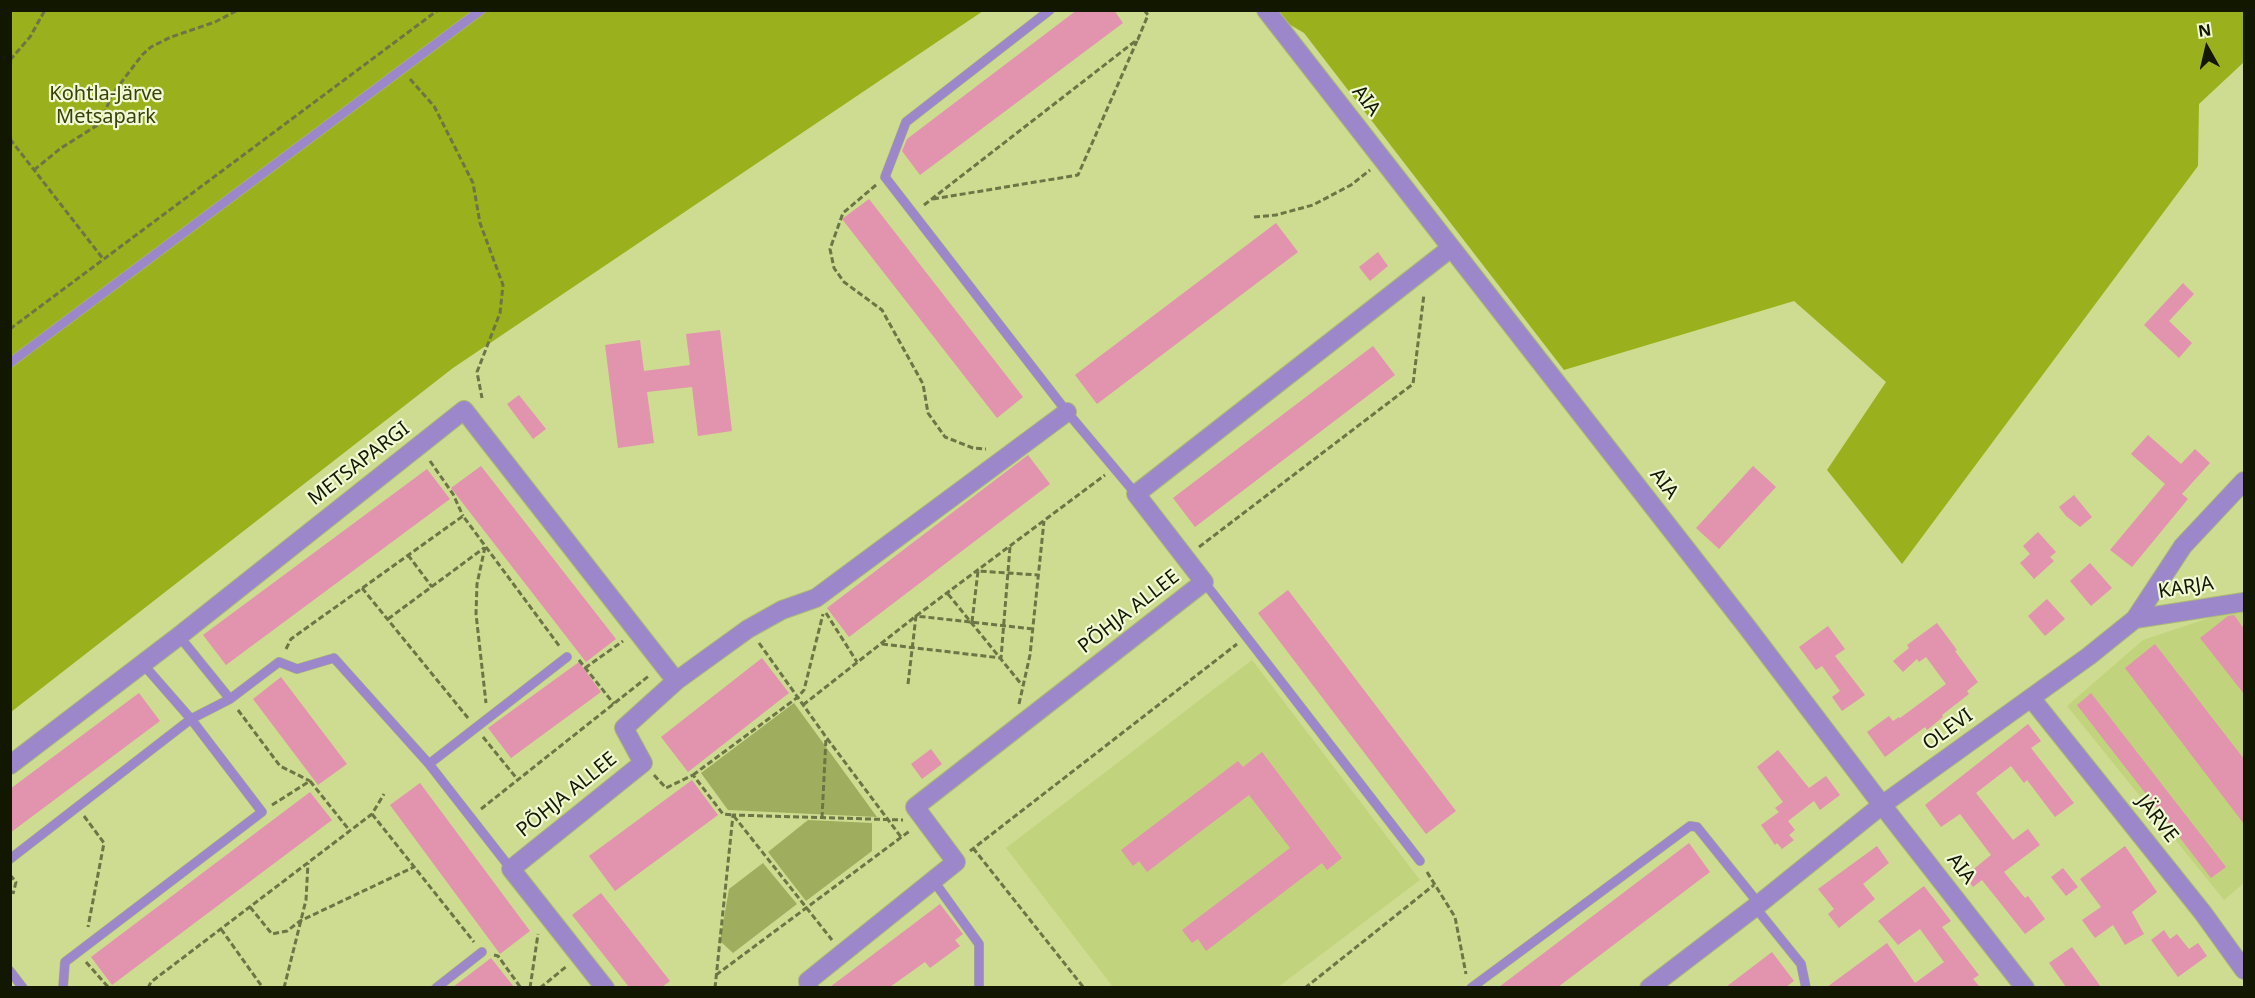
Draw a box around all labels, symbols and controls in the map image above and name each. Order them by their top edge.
north arrow [2177,18,2237,78]
text: N [2197,18,2212,42]
street label: AIA [1347,81,1385,121]
park label: Kohtla-Järve Metsapark [49,82,163,129]
street label: METSAPARGI [304,417,414,511]
street label: AIA [1645,464,1683,504]
street label: PÕHJA ALLEE [1074,565,1184,659]
street label: KARJA [2157,572,2215,604]
street label: OLEVI [1918,704,1978,756]
street label: PÕHJA ALLEE [512,747,622,843]
street label: JÄRVE [2131,790,2183,848]
street label: AIA [1942,849,1980,889]

